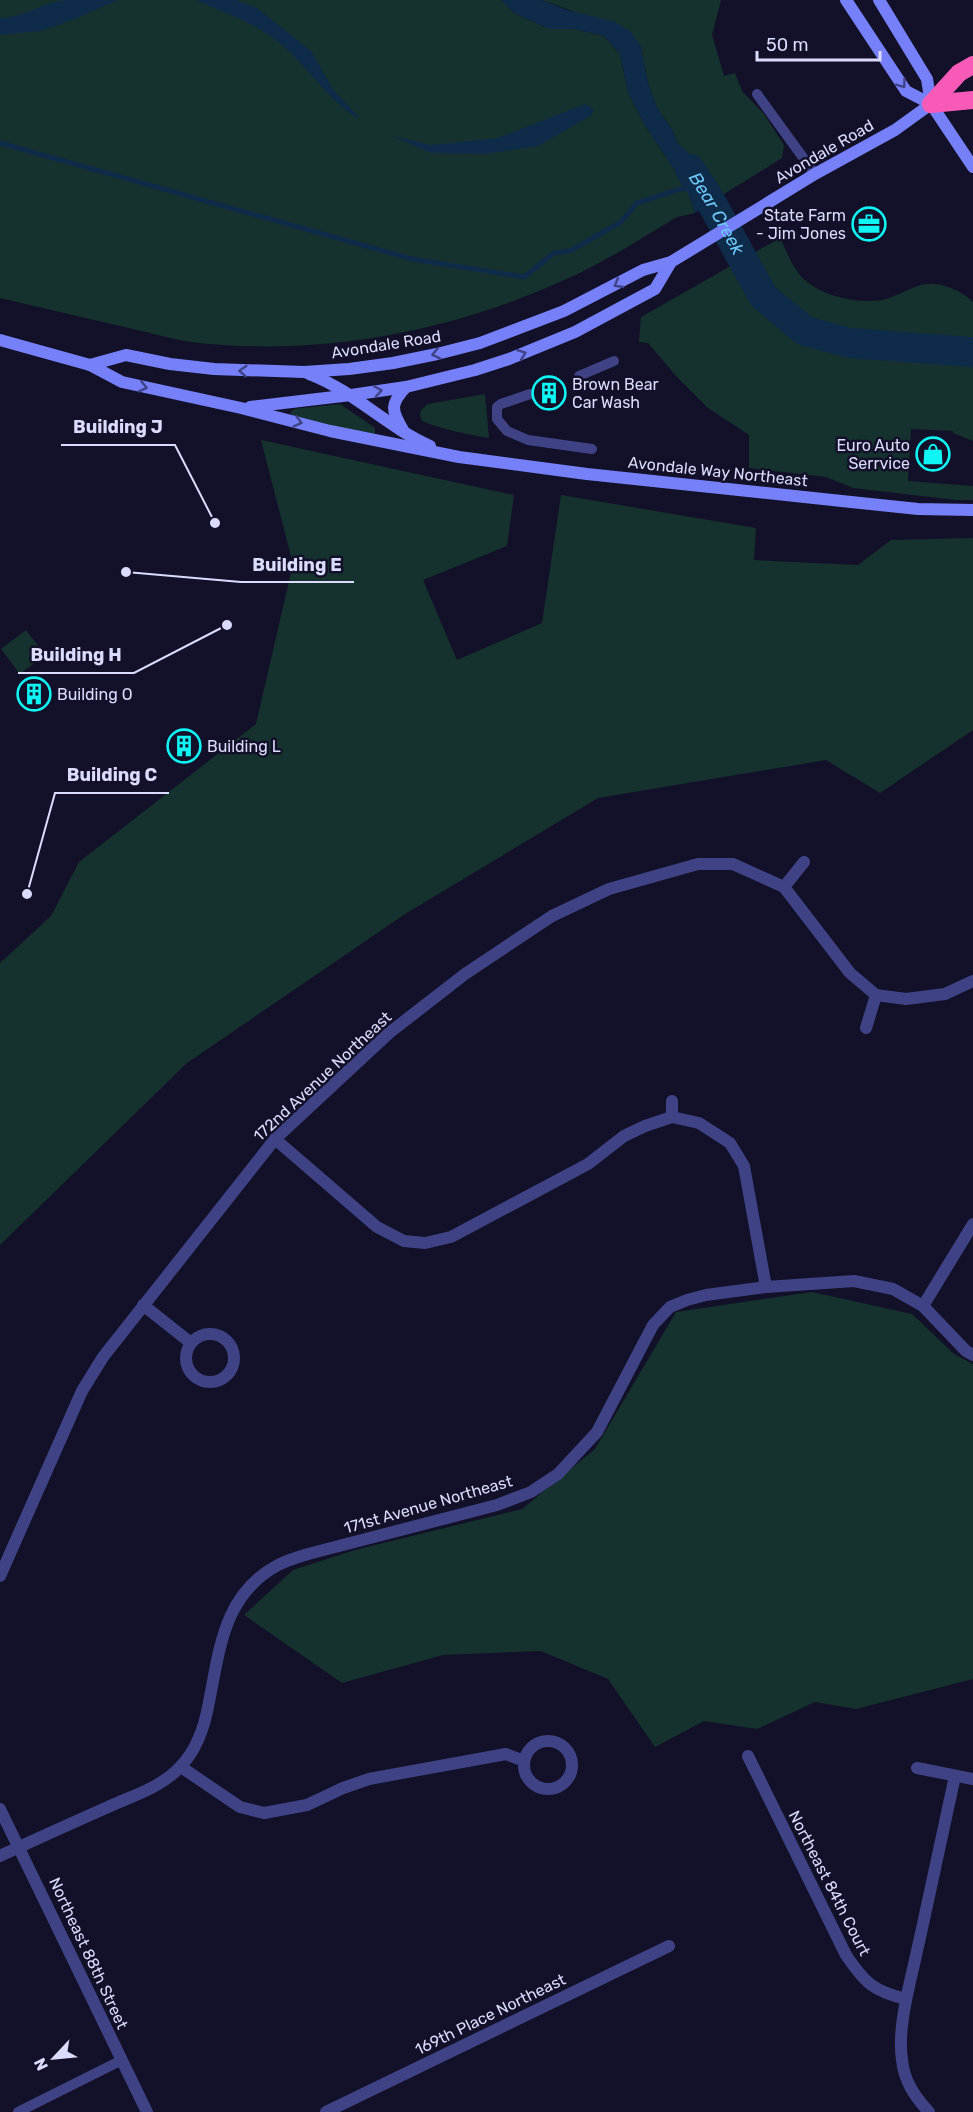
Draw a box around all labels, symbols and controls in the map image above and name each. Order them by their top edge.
scale bar [757,24,880,62]
text: 50 m [766,34,809,56]
one-way arrow [894,77,905,88]
street label: Avondale Road [772,116,877,187]
water label: Bear Creek [684,168,749,259]
place label: State Farm - Jim Jones [756,206,846,243]
office icon: State Farm - Jim Jones [851,206,887,242]
one-way arrow [614,277,624,288]
street label: Avondale Road [330,326,442,363]
one-way arrow [432,346,442,359]
one-way arrow [516,348,527,361]
one-way arrow [238,365,247,378]
building icon: Brown Bear Car Wash [531,375,567,411]
place label: Brown Bear Car Wash [572,375,659,412]
one-way arrow [138,380,148,393]
one-way arrow [374,386,383,398]
callout: Building J [61,409,175,445]
one-way arrow [293,415,303,428]
text: Building J [73,416,163,438]
place label: Euro Auto Serrvice [836,436,910,473]
shop icon: Euro Auto Serrvice [915,436,951,472]
street label: Avondale Way Northeast [627,453,809,490]
callout: Building E [241,546,354,582]
text: Building E [252,554,342,576]
callout: Building H [18,637,134,673]
text: Building H [30,644,122,666]
building icon: Building O [16,676,52,712]
place label: Building O [57,685,132,704]
building icon: Building L [166,728,202,764]
place label: Building L [207,737,281,756]
callout: Building C [55,757,169,793]
text: Building C [67,764,158,786]
street label: 172nd Avenue Northeast [249,1007,395,1145]
street label: 171st Avenue Northeast [342,1471,515,1538]
street label: Northeast 84th Court [785,1807,874,1959]
street label: Northeast 88th Street [45,1874,132,2032]
street label: 169th Place Northeast [412,1970,569,2059]
north arrow [24,2028,84,2088]
text: N [30,2055,52,2074]

